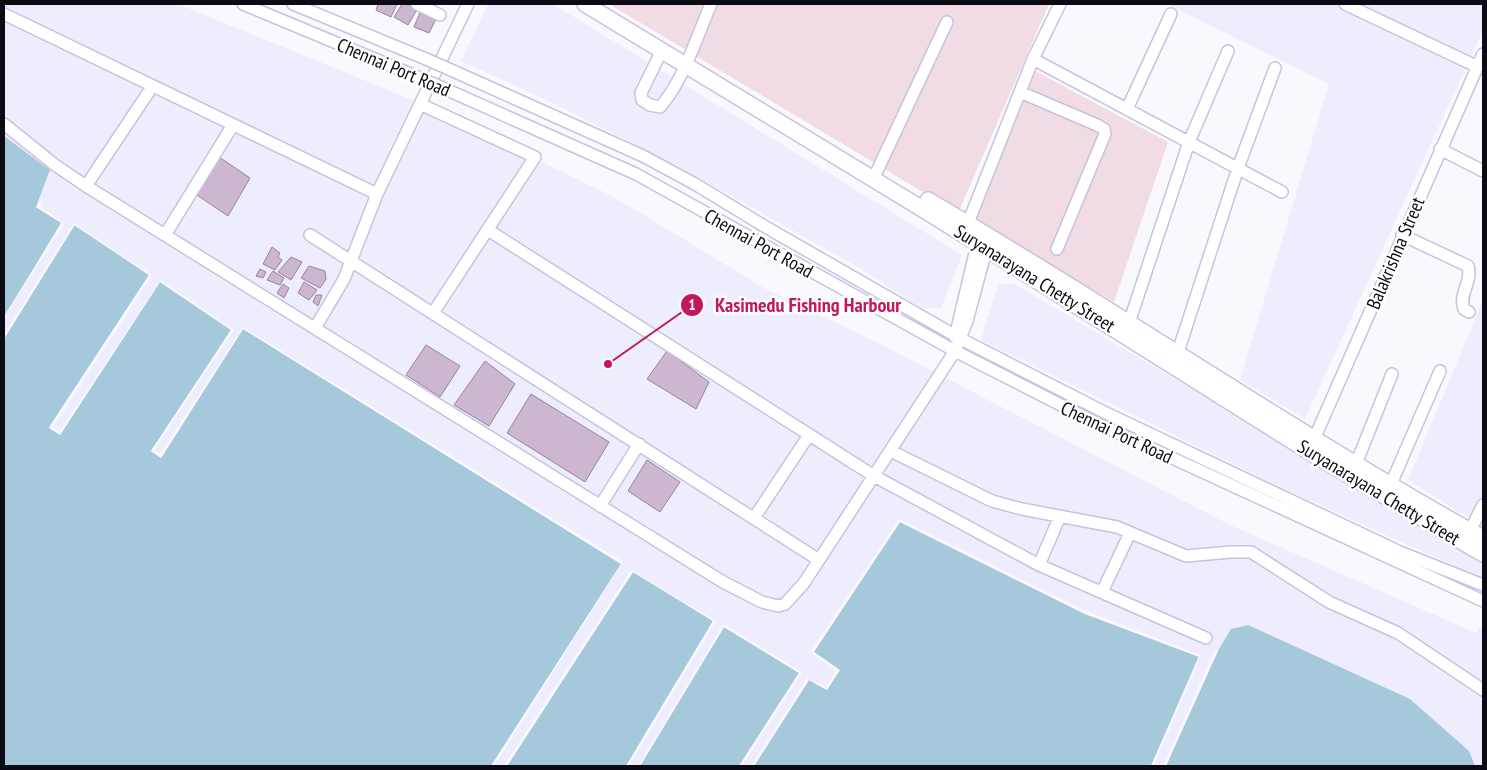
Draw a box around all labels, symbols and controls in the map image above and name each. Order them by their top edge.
street label: Chennai Port Road [334,32,454,102]
street label: Balakrishna Street [1361,193,1430,313]
street label: Chennai Port Road [700,203,818,283]
street label: Suryanarayana Chetty Street [950,219,1120,338]
callout: Kasimedu Fishing Harbour [680,287,911,322]
text: Kasimedu Fishing Harbour [715,292,901,318]
text: 1 [688,295,696,314]
street label: Chennai Port Road [1057,396,1177,468]
street label: Suryanarayana Chetty Street [1294,434,1465,550]

